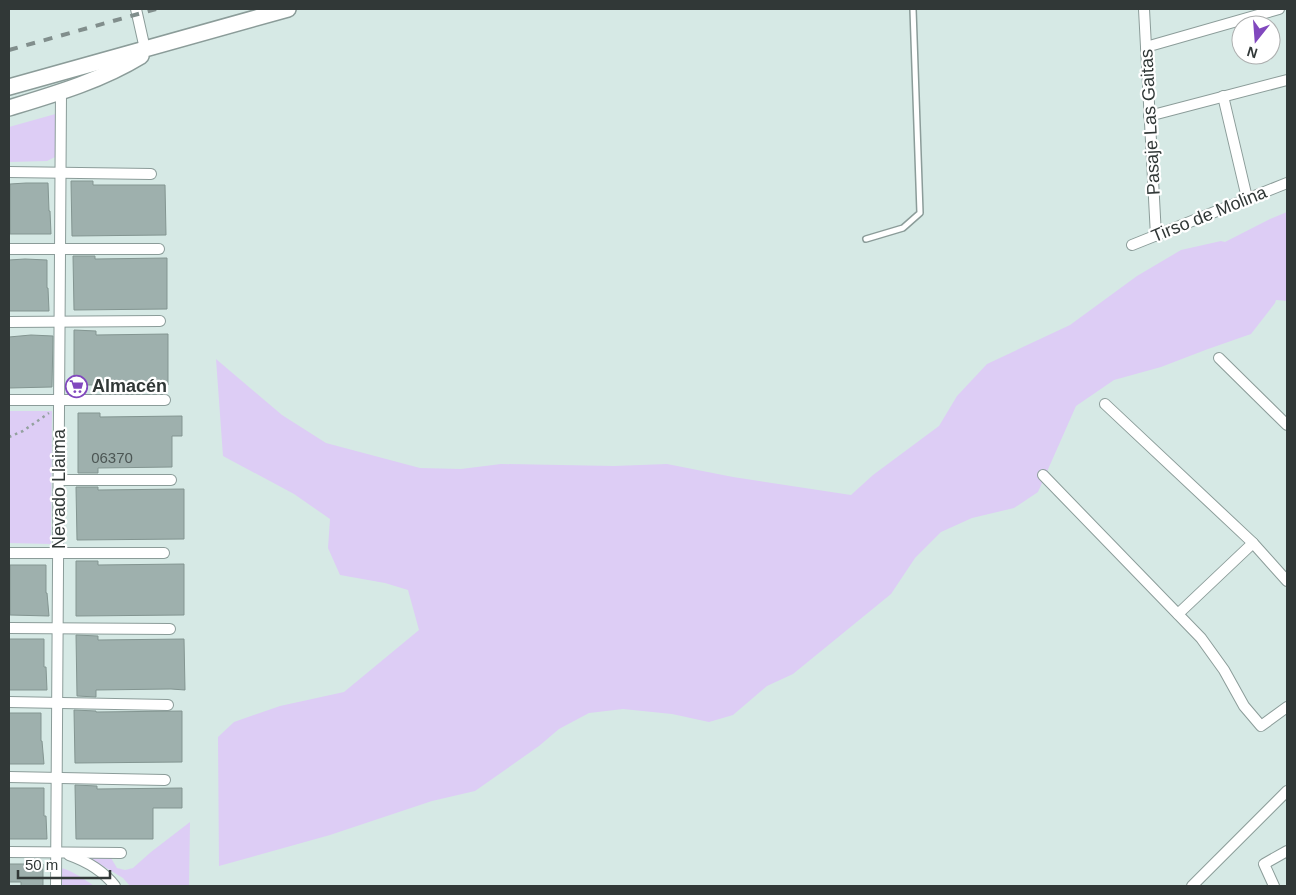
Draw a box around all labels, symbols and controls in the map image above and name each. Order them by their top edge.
north arrow [1231,15,1281,65]
text: N [1245,43,1259,62]
street label: Pasaje Las Gaitas [1136,49,1164,195]
street label: Tirso de Molina [1149,181,1270,246]
supermarket icon: Almacén [64,374,88,398]
place label: Almacén [92,376,167,396]
street label: Nevado Llaima [49,428,69,549]
house number: 06370 [91,449,133,466]
scale bar [18,848,110,880]
text: 50 m [25,856,58,873]

